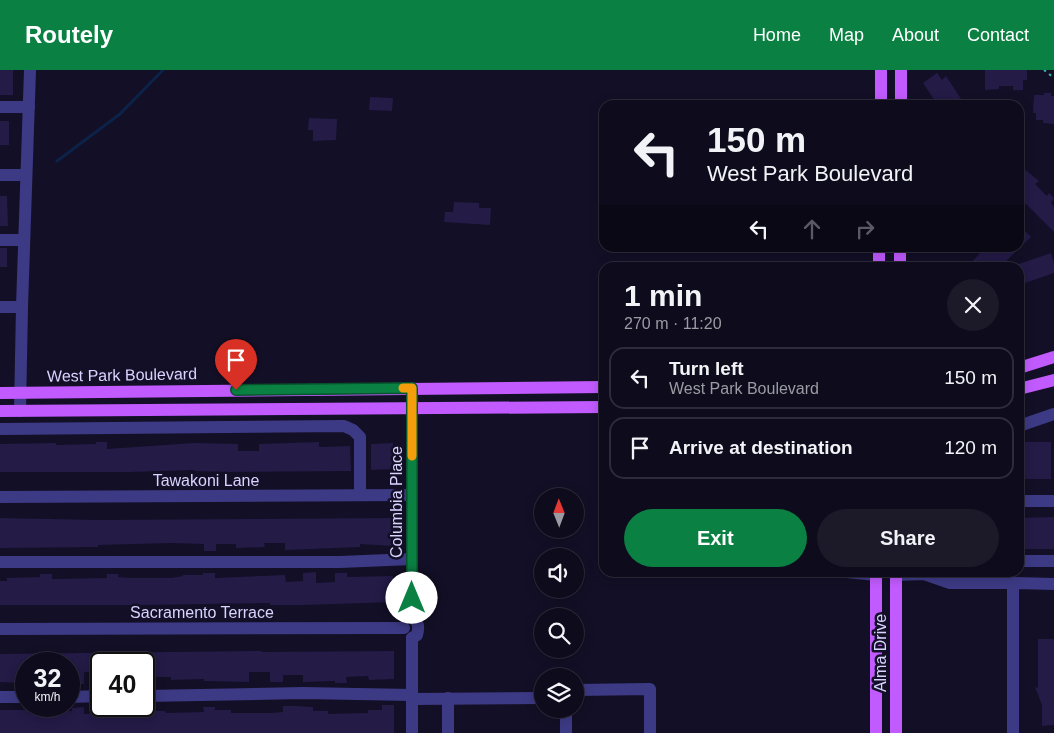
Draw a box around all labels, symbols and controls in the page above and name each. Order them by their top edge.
text: Routely [25,21,113,48]
text: Home [753,25,801,45]
text: Map [829,25,864,45]
text: About [892,25,939,45]
text: Contact [967,25,1029,45]
icon: left [624,120,689,185]
text: 150 m [707,120,806,159]
text: West Park Boulevard [707,161,913,186]
icon: left [745,215,773,243]
icon: ahead [798,215,826,243]
icon: right [851,215,879,243]
text: 1 min [624,279,702,312]
button: close [947,279,999,331]
text: 270 m · 11:20 [624,315,722,332]
pin [215,339,257,390]
icon: arrive [222,346,250,374]
text: Turn left [669,358,744,379]
icon: left [626,364,654,392]
street label: West Park Boulevard [47,365,197,385]
text: 150 m [944,367,997,388]
text: West Park Boulevard [669,380,819,397]
icon: arrive [626,434,654,462]
text: Arrive at destination [669,437,853,458]
text: 120 m [944,437,997,458]
street label: Columbia Place [388,446,405,558]
street label: Tawakoni Lane [153,472,259,489]
north arrow [534,488,584,538]
map controls [534,488,584,718]
button: Exit [624,509,807,567]
button: Share [817,509,999,567]
button: sound [534,548,584,598]
position arrow [385,571,437,623]
street label: Sacramento Terrace [130,604,274,621]
button: search [534,608,584,658]
street label: Alma Drive [872,614,889,692]
speed limit sign: 40 [90,652,155,717]
text: 32 [34,664,61,692]
button: layers [534,668,584,718]
text: km/h [34,690,61,704]

